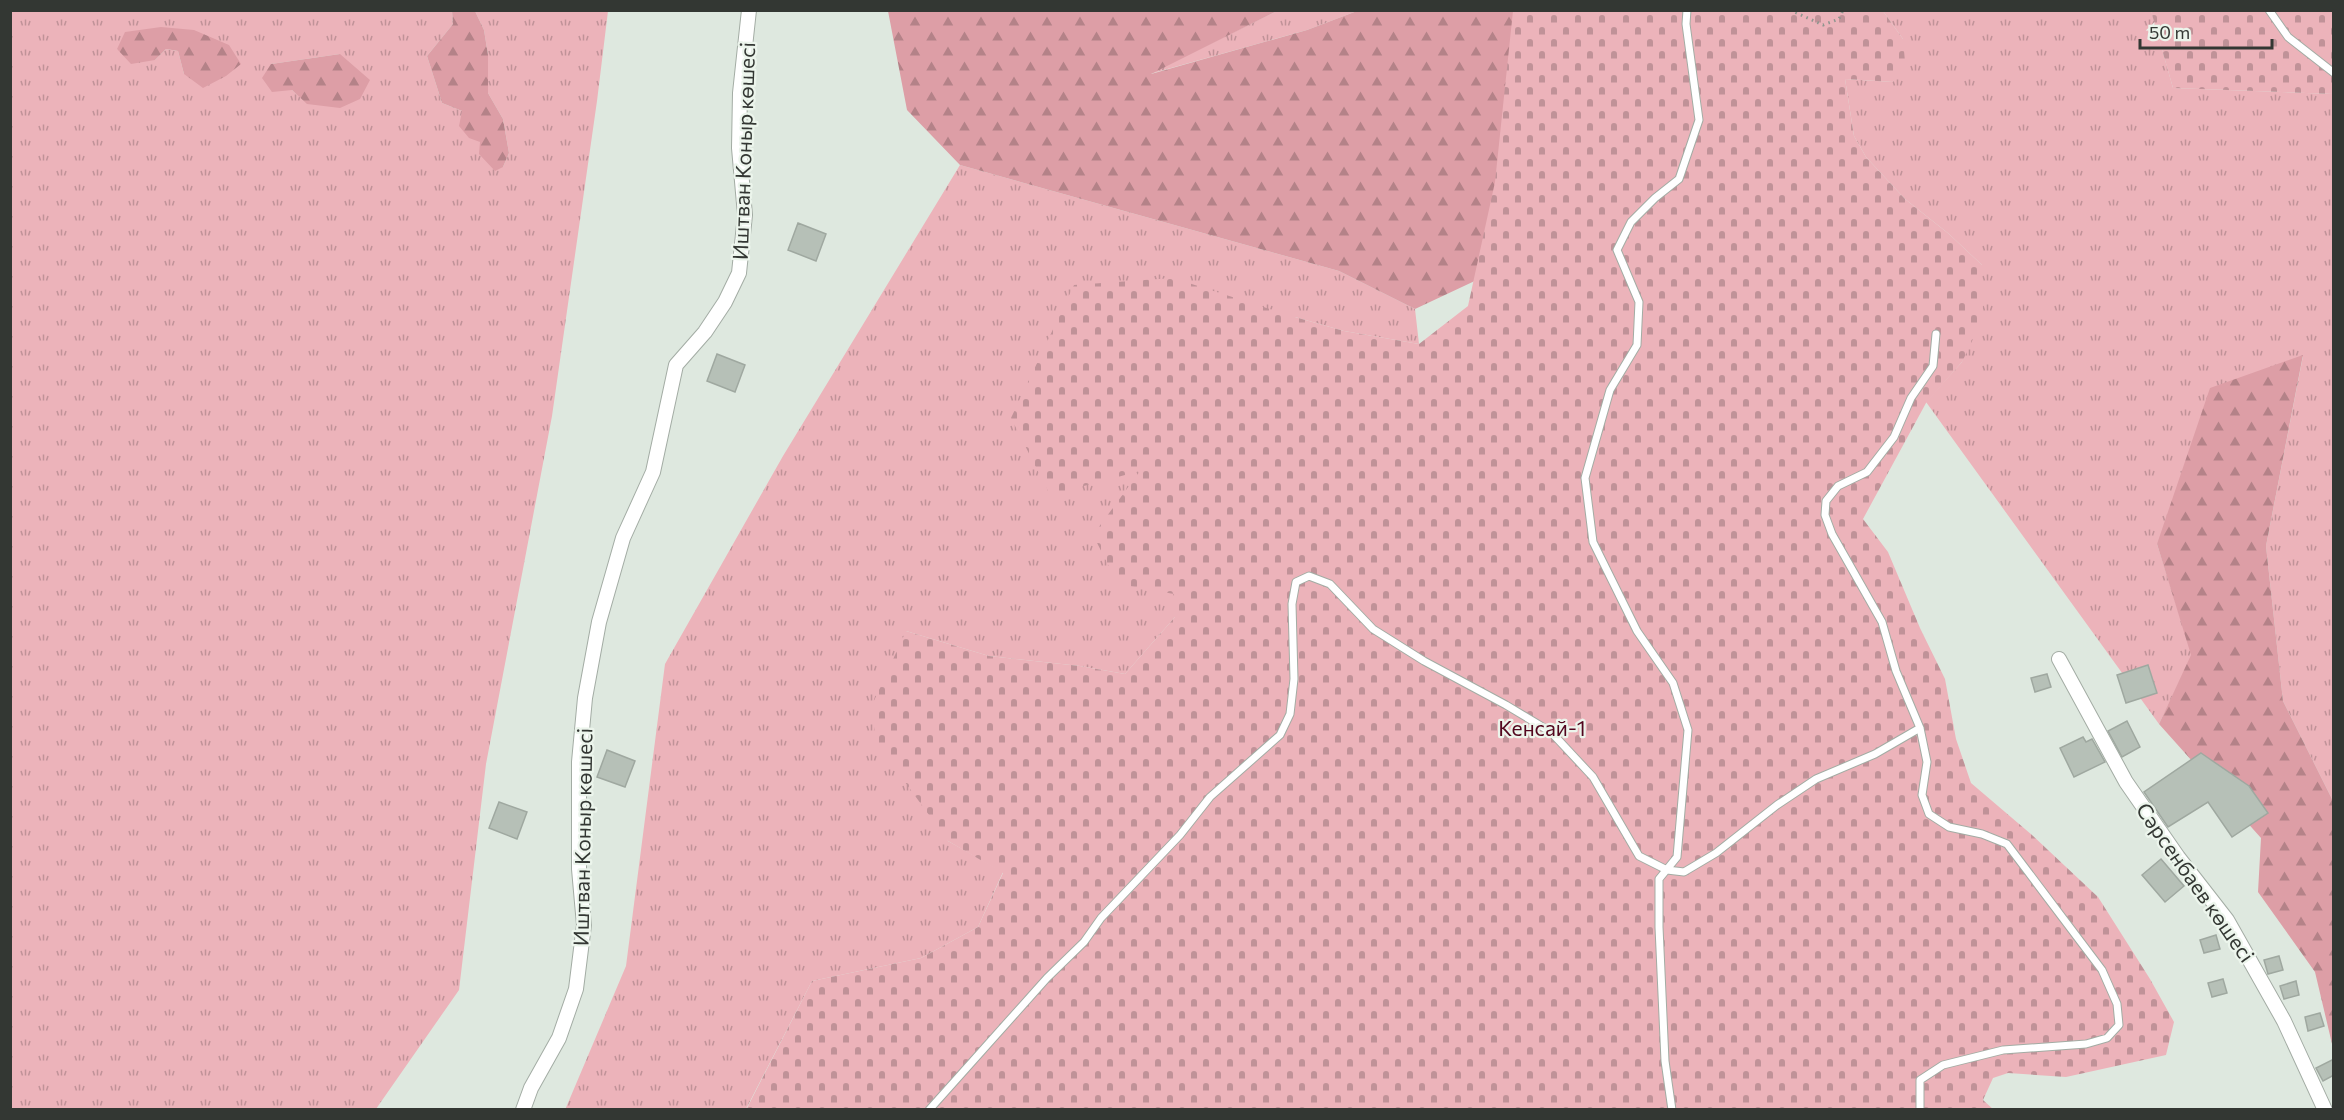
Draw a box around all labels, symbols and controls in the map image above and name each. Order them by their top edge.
scale bar [2140,12,2272,50]
text: 50 m [2149,21,2190,43]
street label: Иштван Коныр көшесі [727,42,759,260]
park label: Кенсай-1 [1498,715,1586,740]
street label: Иштван Коныр көшесі [568,728,596,946]
street label: Сәрсенбаев көшесі [2132,798,2260,966]

